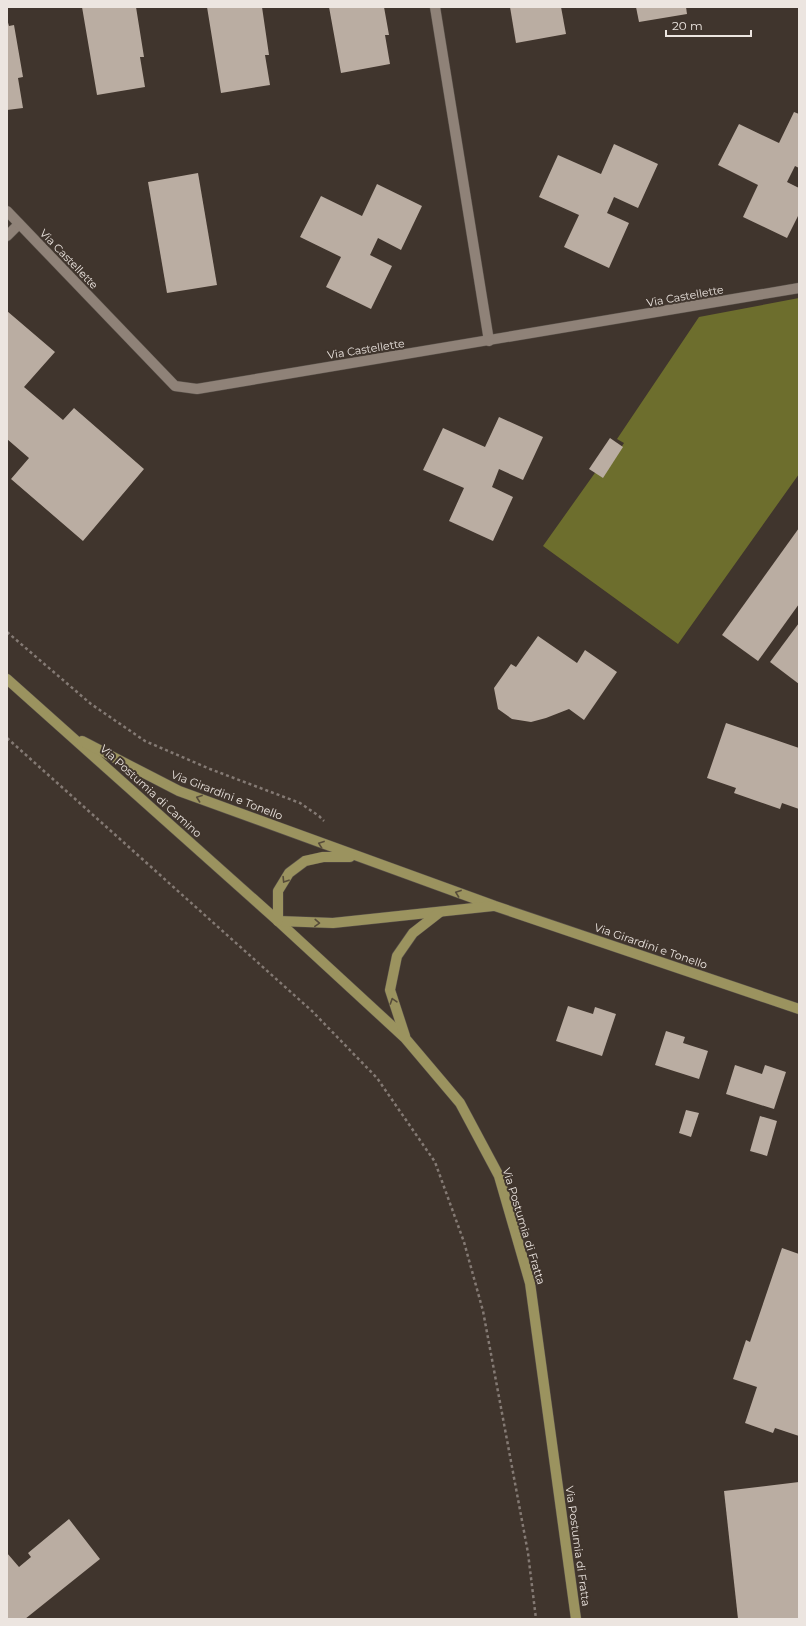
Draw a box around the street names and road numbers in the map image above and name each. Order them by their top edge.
street label: Via Castellette [37,226,101,292]
street label: Via Castellette [645,282,725,310]
street label: Via Castellette [326,336,406,362]
street label: Via Postumia di Camino [97,742,205,840]
street label: Via Girardini e Tonello [169,767,285,823]
street label: Via Girardini e Tonello [593,920,709,972]
street label: Via Postumia di Fratta [500,1166,548,1286]
street label: Via Postumia di Fratta [563,1485,593,1607]

